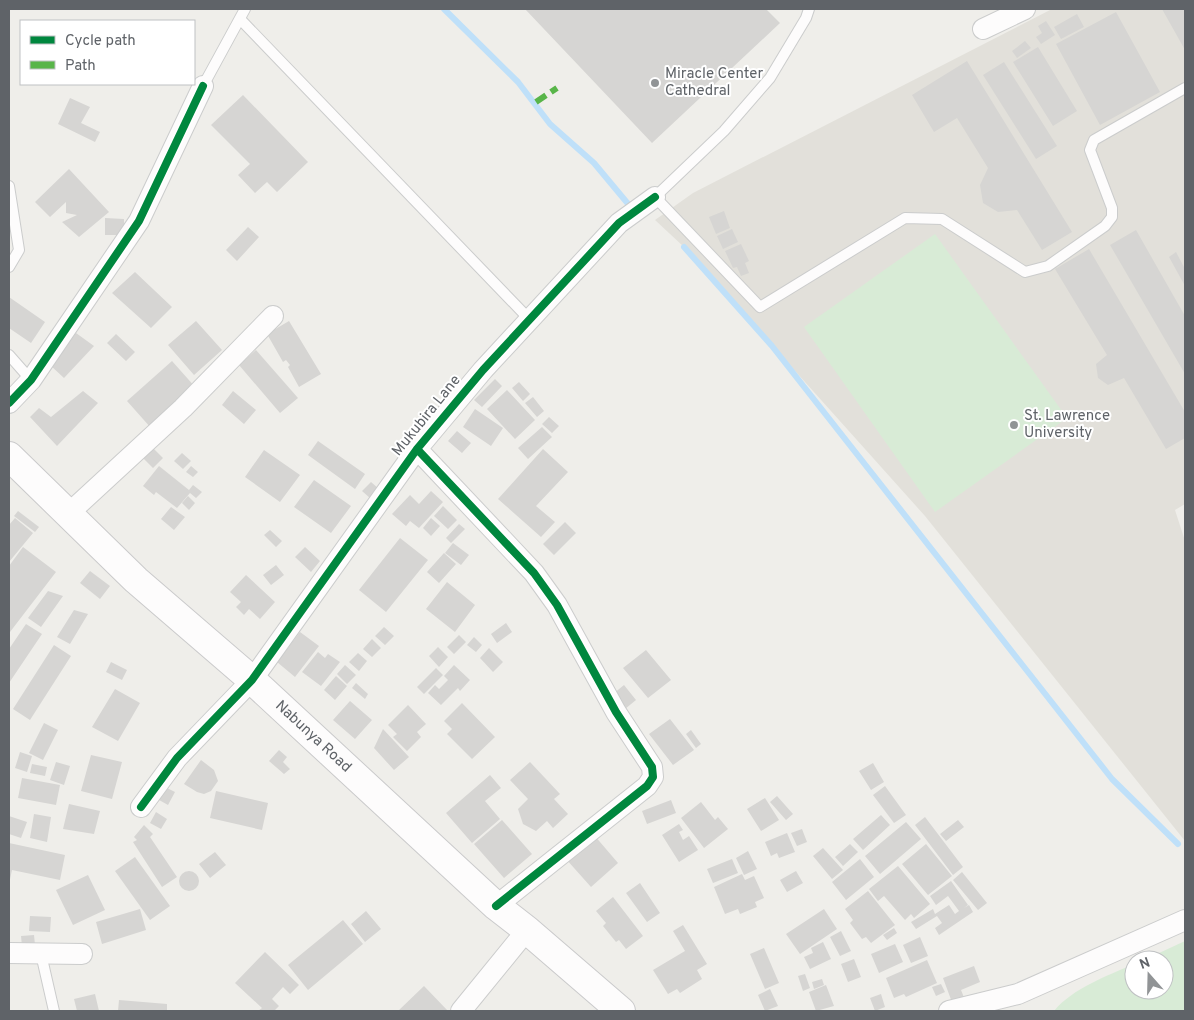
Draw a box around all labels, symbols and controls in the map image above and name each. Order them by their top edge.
legend [20,20,195,85]
text: Cycle path [65,32,136,51]
text: Path [65,57,96,76]
place label: Miracle Center Cathedral [665,65,764,101]
marker: Miracle Center Cathedral [649,77,661,89]
street label: Mukubira Lane [388,372,466,460]
place label: St. Lawrence University [1024,407,1110,443]
marker: St. Lawrence University [1008,419,1020,431]
street label: Nabunya Road [271,697,355,777]
north arrow [1124,950,1174,1000]
text: N [1137,954,1153,974]

